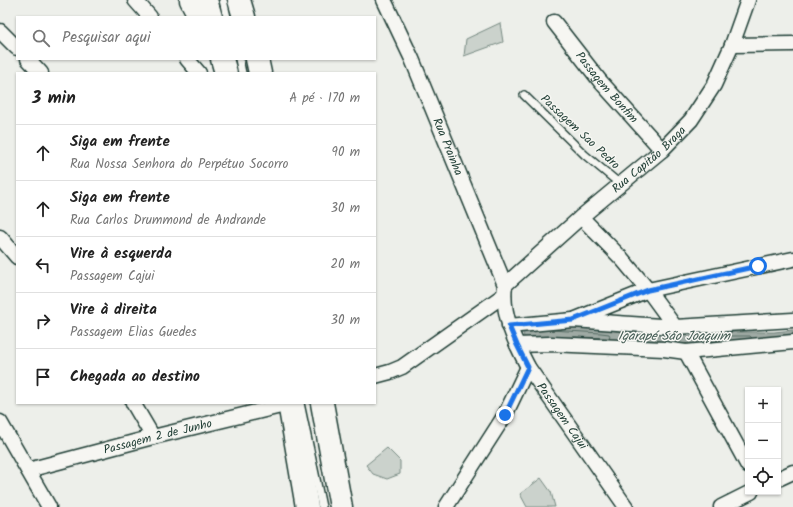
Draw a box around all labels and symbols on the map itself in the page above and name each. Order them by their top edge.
street label: Passagem Bonfim [571,47,643,128]
street label: Passagem Sao Pedro [536,90,624,174]
street label: Rua Prainha [428,115,469,179]
street label: Rua Capitão Braga [607,121,691,198]
route start [749,257,767,275]
water label: Igarapé São Joaquim [618,326,732,347]
street label: Passagem Cajui [532,379,593,454]
route end [496,406,514,424]
street label: Passagem 2 de Junho [101,414,214,459]

